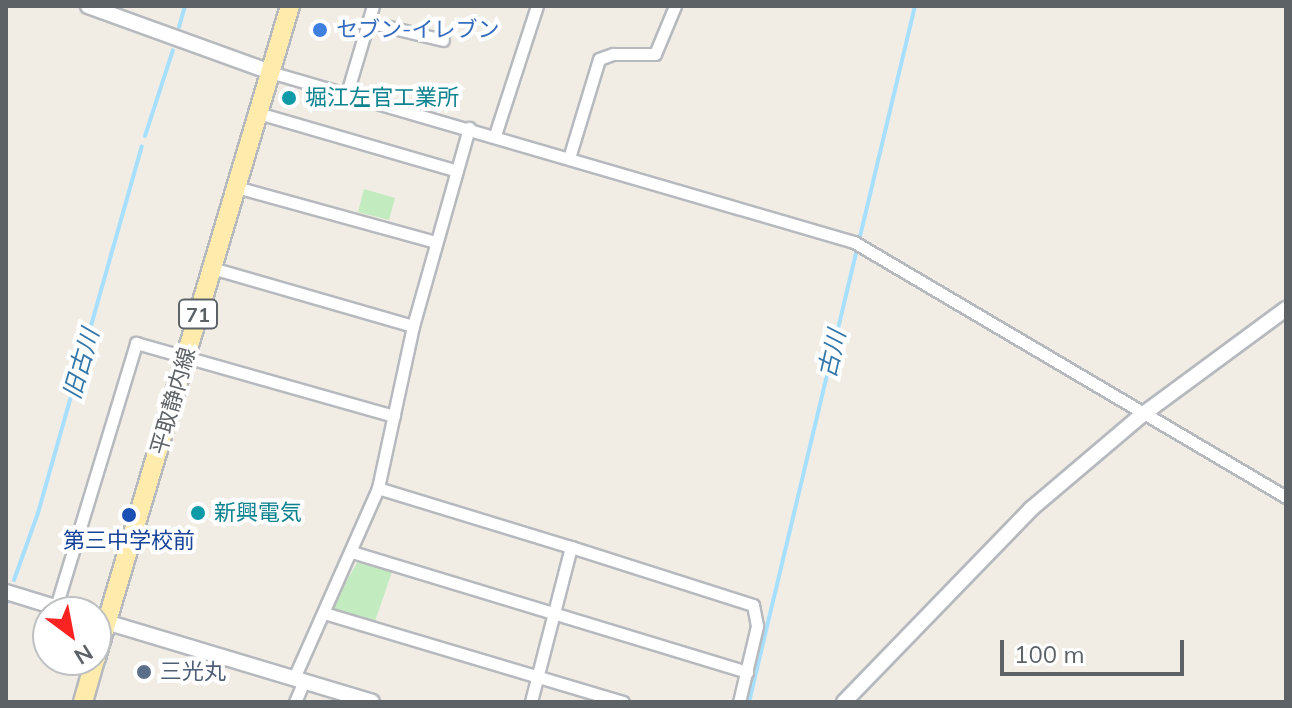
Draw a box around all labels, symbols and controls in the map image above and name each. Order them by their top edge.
place label: セブン-イレブン [336,17,499,43]
marker: セブン-イレブン [311,21,329,39]
place label: 堀江左官工業所 [305,85,459,111]
marker: 堀江左官工業所 [280,89,298,107]
road number: 71 [178,298,218,330]
water label: 旧古川 [57,325,105,403]
water label: 古川 [813,327,851,381]
street label: 平取静内線 [145,344,201,458]
place label: 新興電気 [214,500,302,526]
marker: 新興電気 [189,504,207,522]
marker: 第三中学校前 [120,506,138,524]
place label: 第三中学校前 [63,528,195,554]
north arrow [32,596,112,676]
scale bar [1004,624,1188,674]
text: N [69,638,98,671]
text: 100 m [1014,639,1085,669]
place label: 三光丸 [160,659,226,685]
marker: 三光丸 [135,663,153,681]

